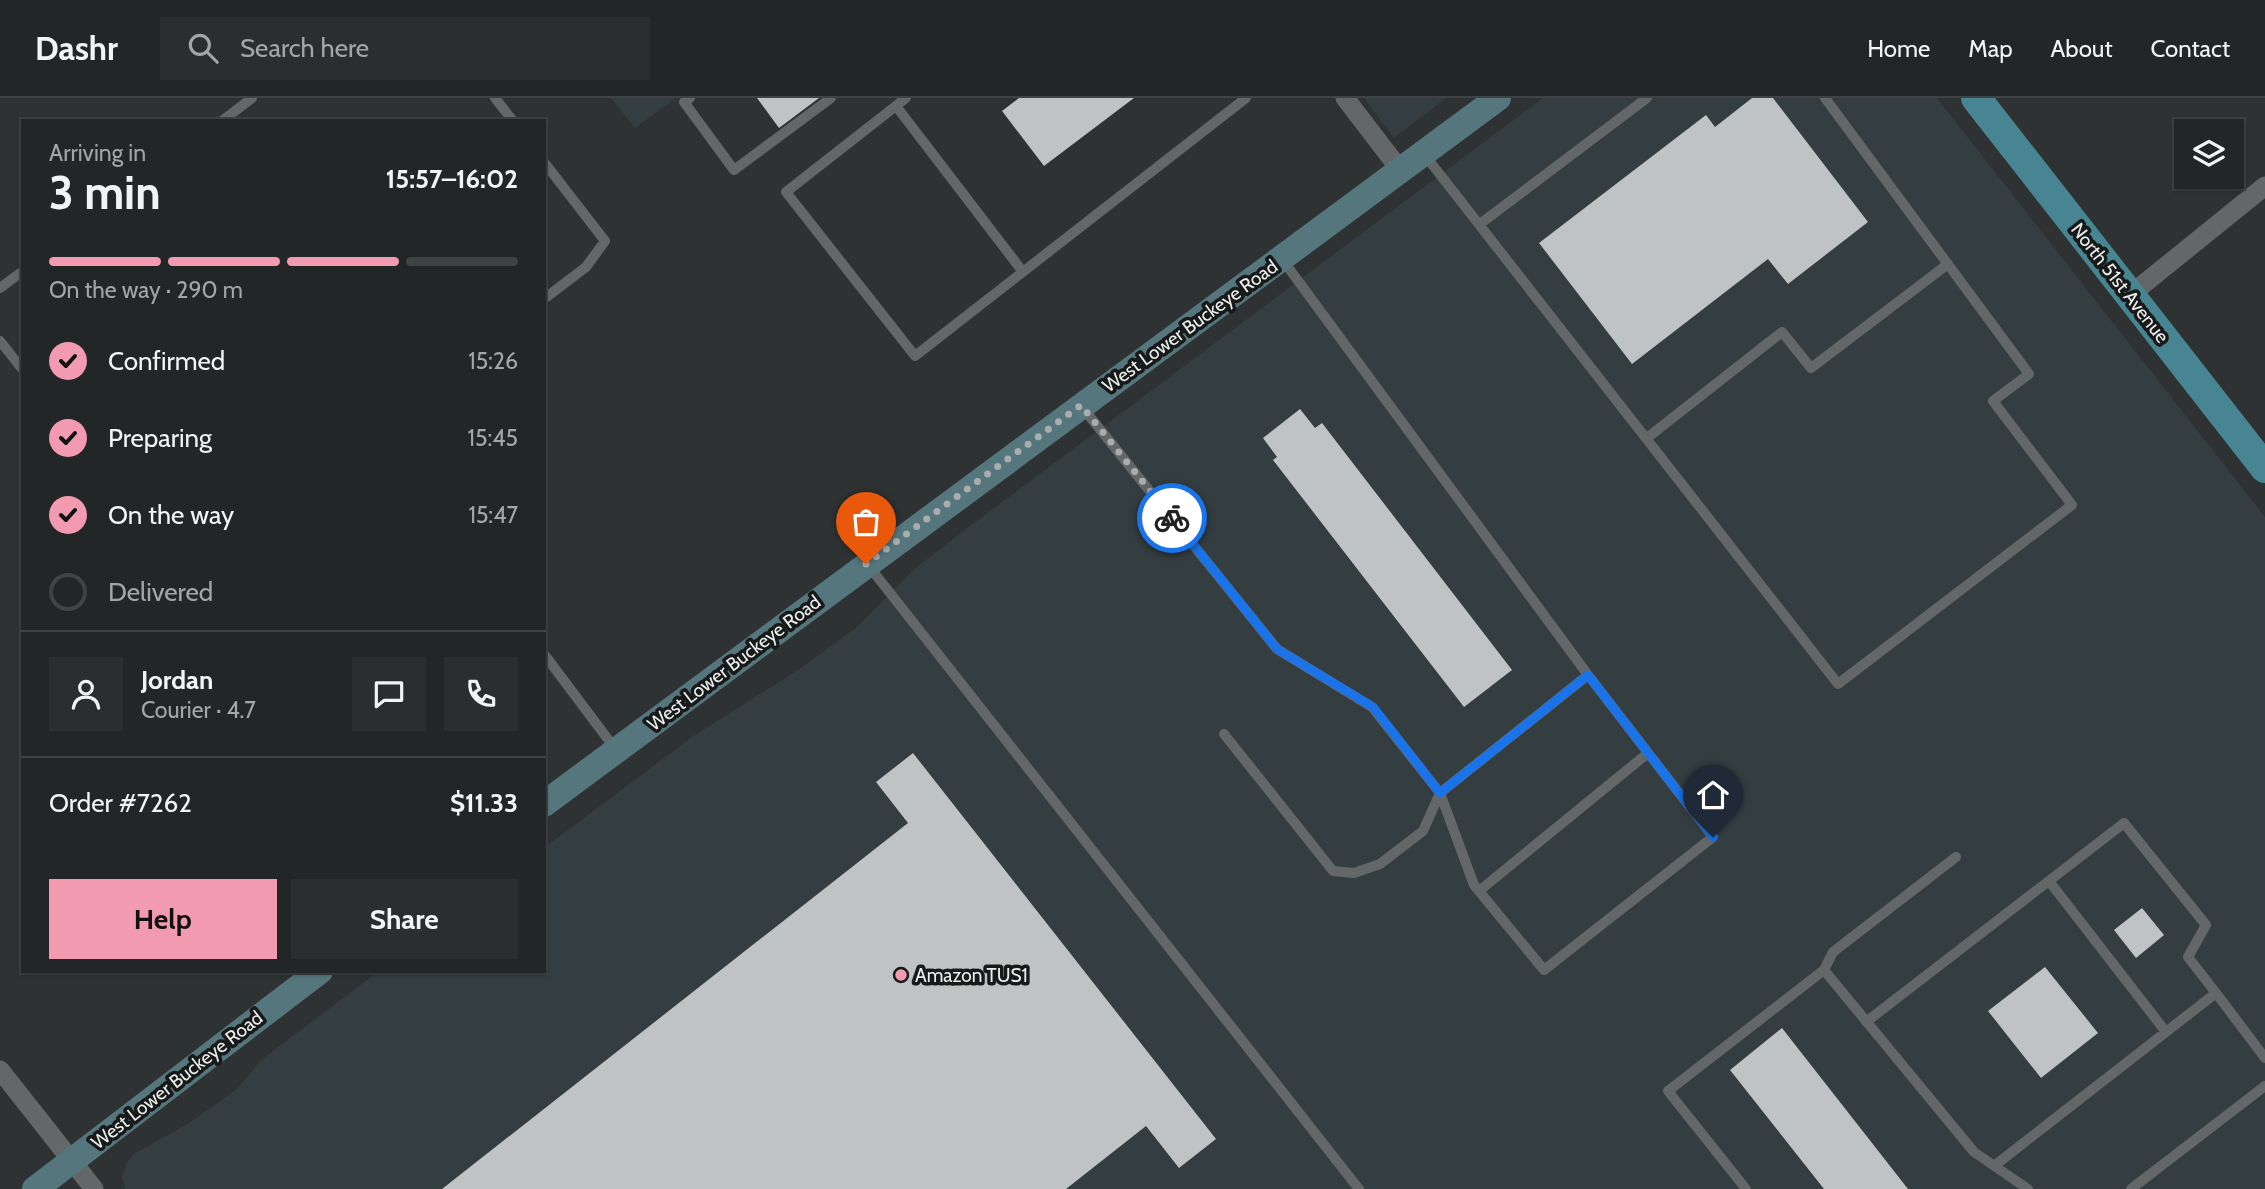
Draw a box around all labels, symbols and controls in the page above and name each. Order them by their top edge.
search box [160,17,650,80]
text: Dashr [35,28,118,68]
icon: search [184,29,222,67]
text: Search here [240,32,369,64]
text: Home [1867,34,1930,63]
text: Map [1968,34,2013,63]
text: About [2051,34,2113,63]
text: Contact [2151,34,2230,63]
map controls [2174,119,2244,189]
button: layers [2174,119,2244,189]
text: Arriving in [49,139,146,167]
text: 15:57–16:02 [386,163,518,195]
text: 3 min [49,165,161,221]
street label: North 51st Avenue [2066,218,2174,348]
street label: West Lower Buckeye Road [1098,255,1282,397]
text: On the way · 290 m [49,276,243,304]
icon: check [49,342,87,380]
text: Confirmed [108,345,225,377]
text: 15:26 [468,347,518,375]
icon: check [49,419,87,457]
text: Preparing [108,422,212,454]
text: 15:45 [468,424,518,452]
courier [1137,483,1207,553]
pin [836,492,896,564]
icon: check [49,496,87,534]
text: On the way [108,499,234,531]
icon: bike [1153,499,1191,537]
text: 15:47 [468,501,518,529]
icon: bag [847,503,885,541]
text: Delivered [108,576,213,608]
street label: West Lower Buckeye Road [643,590,825,736]
button: person [49,657,123,731]
button: chat [352,657,426,731]
button: phone [444,657,518,731]
text: Jordan [141,664,213,696]
text: Courier · 4.7 [141,696,256,724]
pin [1683,765,1743,837]
icon: home [1694,776,1732,814]
text: Order #7262 [49,787,192,819]
text: $11.33 [450,787,518,819]
button: Help [49,879,277,959]
button: Share [291,879,518,959]
place label: Amazon TUS1 [915,964,1028,987]
marker: Amazon TUS1 [893,967,909,983]
street label: West Lower Buckeye Road [87,1006,267,1154]

